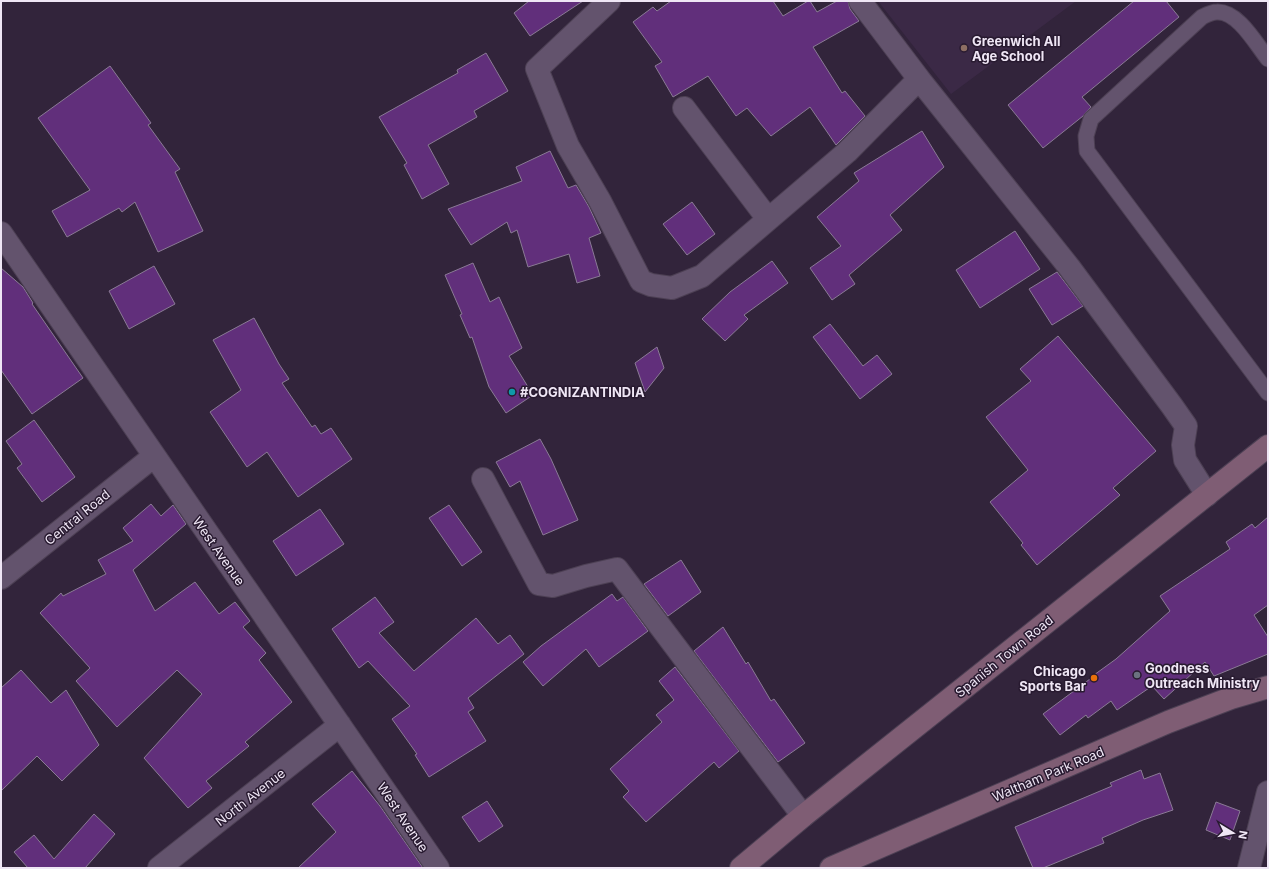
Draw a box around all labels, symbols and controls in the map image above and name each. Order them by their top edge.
place label: Greenwich All Age School [972,33,1060,64]
marker: Greenwich All Age School [959,43,969,53]
place label: #COGNIZANTINDIA [520,384,645,400]
marker: #COGNIZANTINDIA [507,387,517,397]
street label: Central Road [41,486,113,548]
street label: West Avenue [189,514,249,588]
street label: Spanish Town Road [952,612,1056,700]
place label: Goodness Outreach Ministry [1145,660,1260,691]
place label: Chicago Sports Bar [1019,663,1087,694]
marker: Goodness Outreach Ministry [1132,670,1142,680]
marker: Chicago Sports Bar [1089,673,1099,683]
street label: Waltham Park Road [990,743,1106,805]
street label: North Avenue [212,765,288,829]
street label: West Avenue [374,779,432,855]
north arrow [1213,813,1253,853]
text: N [1235,829,1250,840]

